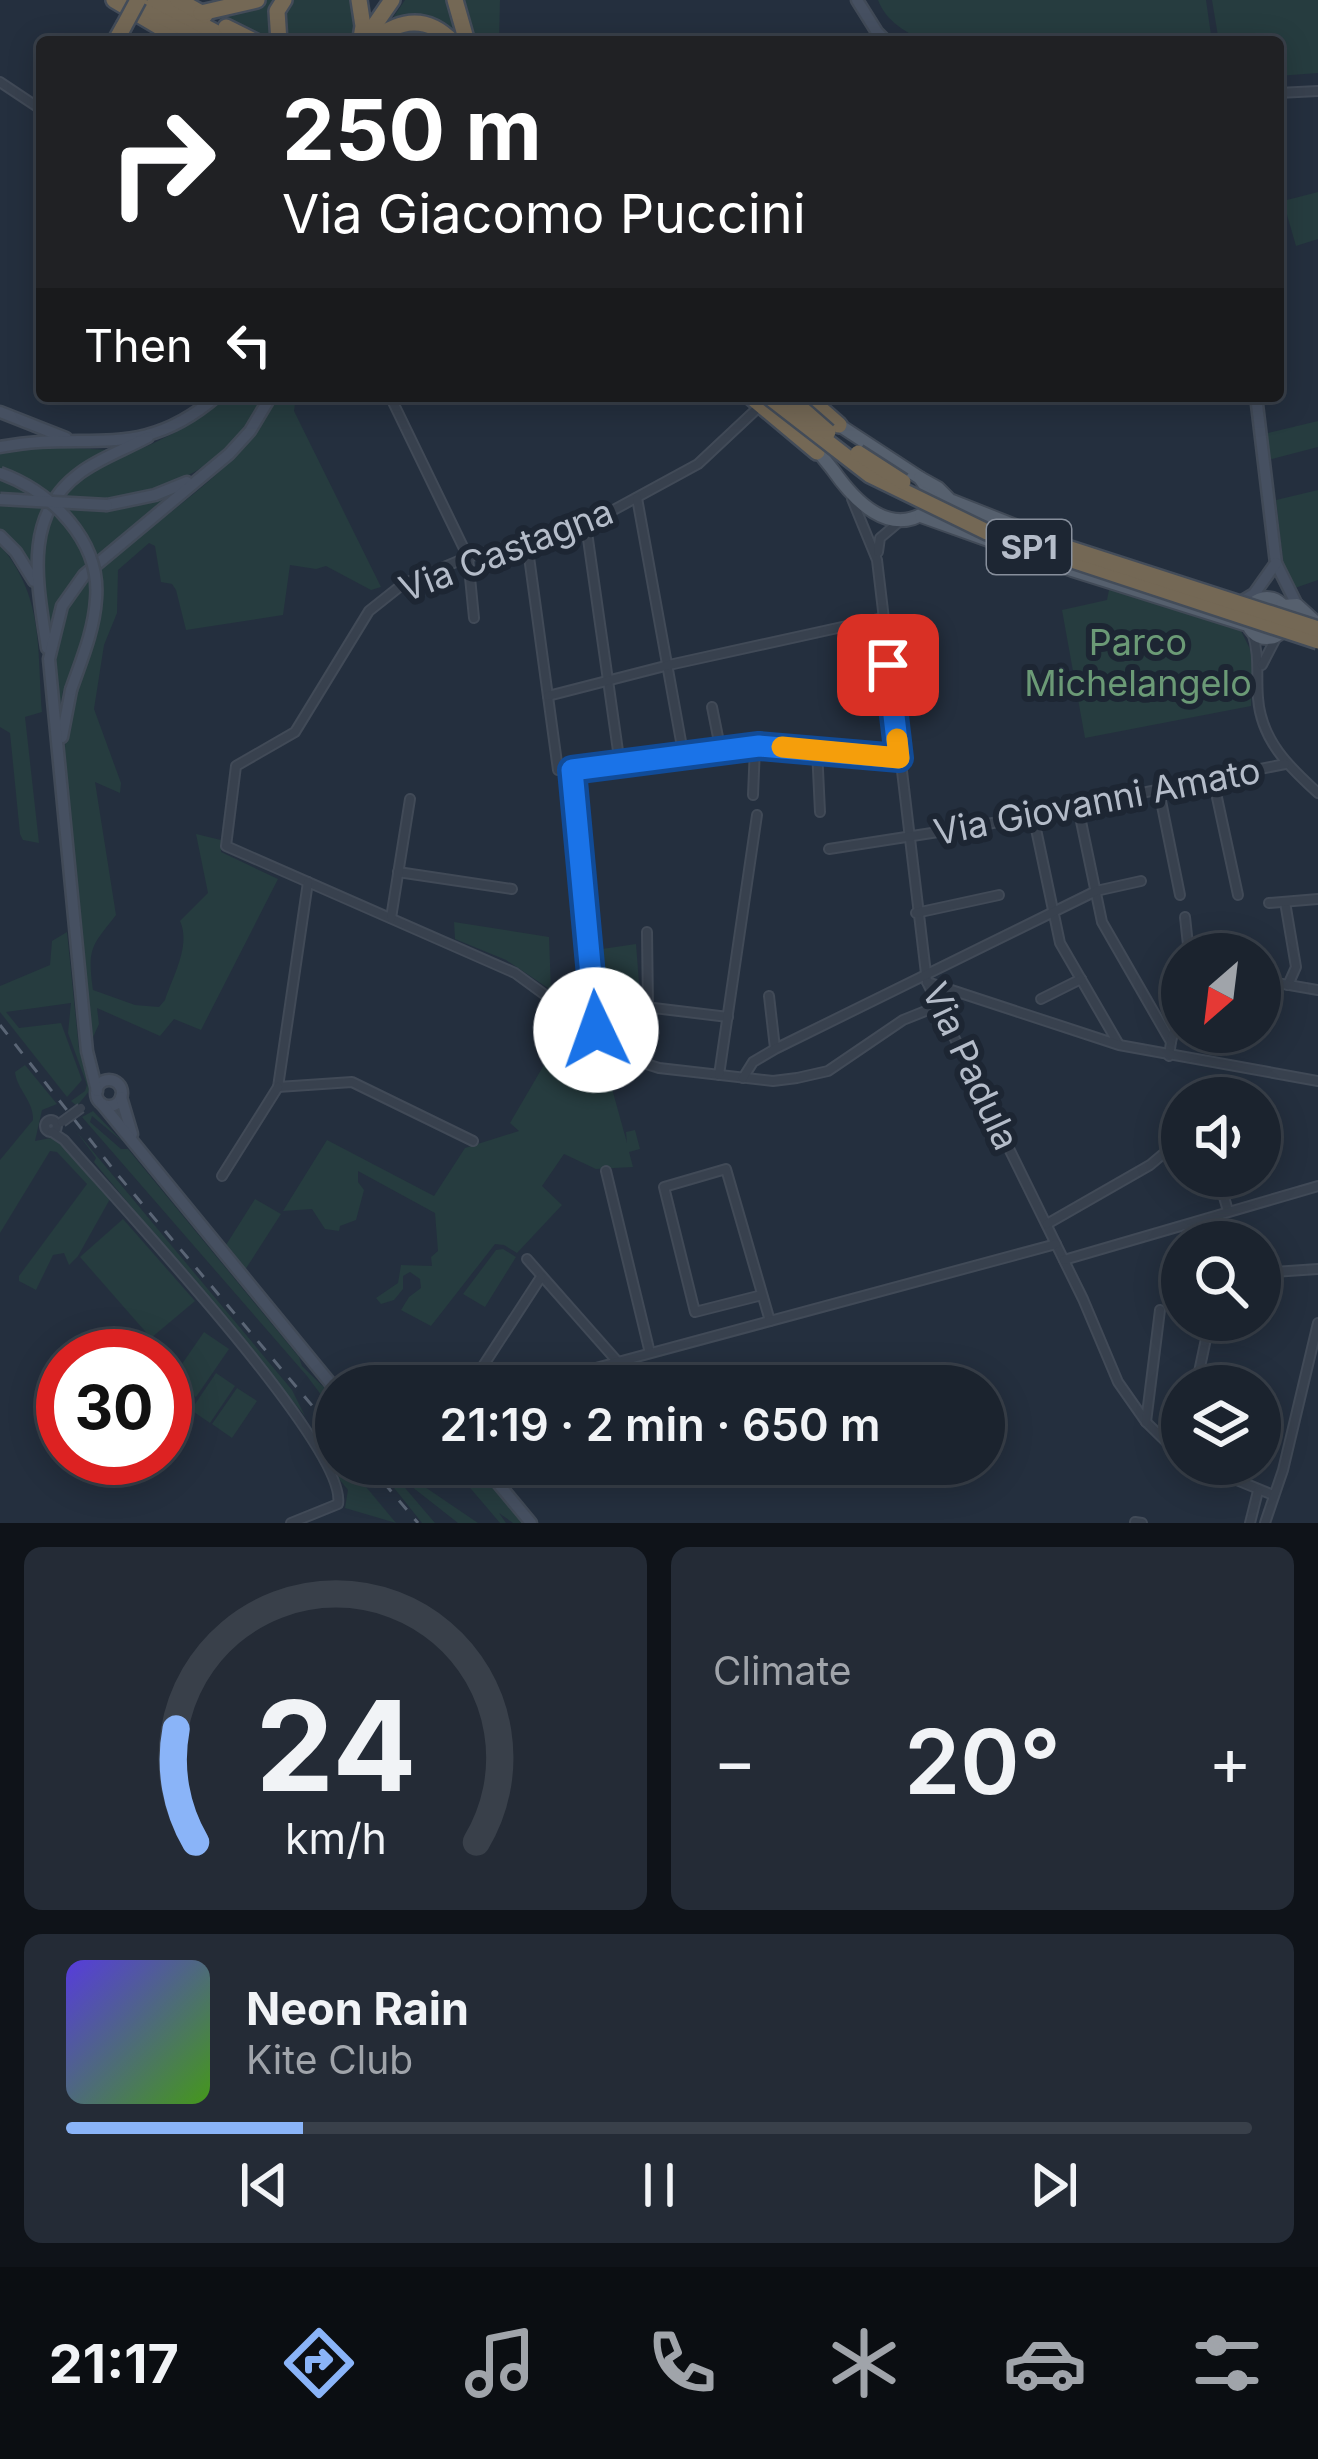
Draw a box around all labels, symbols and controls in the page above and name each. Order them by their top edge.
text: 250 m [282,79,542,180]
icon: right [84,84,240,240]
text: Via Giacomo Puccini [282,181,806,246]
icon: left [216,312,282,378]
text: Then [84,318,192,373]
street label: Via Castagna [393,489,619,611]
road number: SP1 [987,520,1071,574]
pin [837,614,939,716]
park label: Parco Michelangelo [1024,620,1252,705]
icon: arrive [855,632,921,698]
street label: Via Giovanni Amato [930,748,1264,854]
north arrow [1161,933,1281,1053]
map controls [1161,933,1281,1485]
position arrow [533,967,659,1093]
street label: Via Padula [913,975,1029,1157]
button: sound [1161,1077,1281,1197]
button: search [1161,1221,1281,1341]
speed limit sign: 30 [36,1329,192,1485]
button: layers [1161,1365,1281,1485]
text: 21:19 · 2 min · 650 m [439,1397,881,1452]
text: Climate [713,1647,852,1694]
text: 24 [255,1670,416,1821]
text: 20° [904,1707,1061,1816]
text: − [713,1721,757,1801]
text: + [1208,1721,1252,1801]
text: km/h [285,1811,386,1863]
text: Neon Rain [246,1981,469,2036]
text: Kite Club [246,2036,413,2083]
icon: previous [231,2152,297,2218]
icon: pause [626,2152,692,2218]
icon: next [1021,2152,1087,2218]
icon: directions [277,2321,361,2405]
icon: music [458,2321,542,2405]
icon: phone [640,2321,724,2405]
icon: climate [822,2321,906,2405]
icon: car [1003,2321,1087,2405]
icon: filters [1185,2321,1269,2405]
text: 21:17 [49,2331,179,2396]

